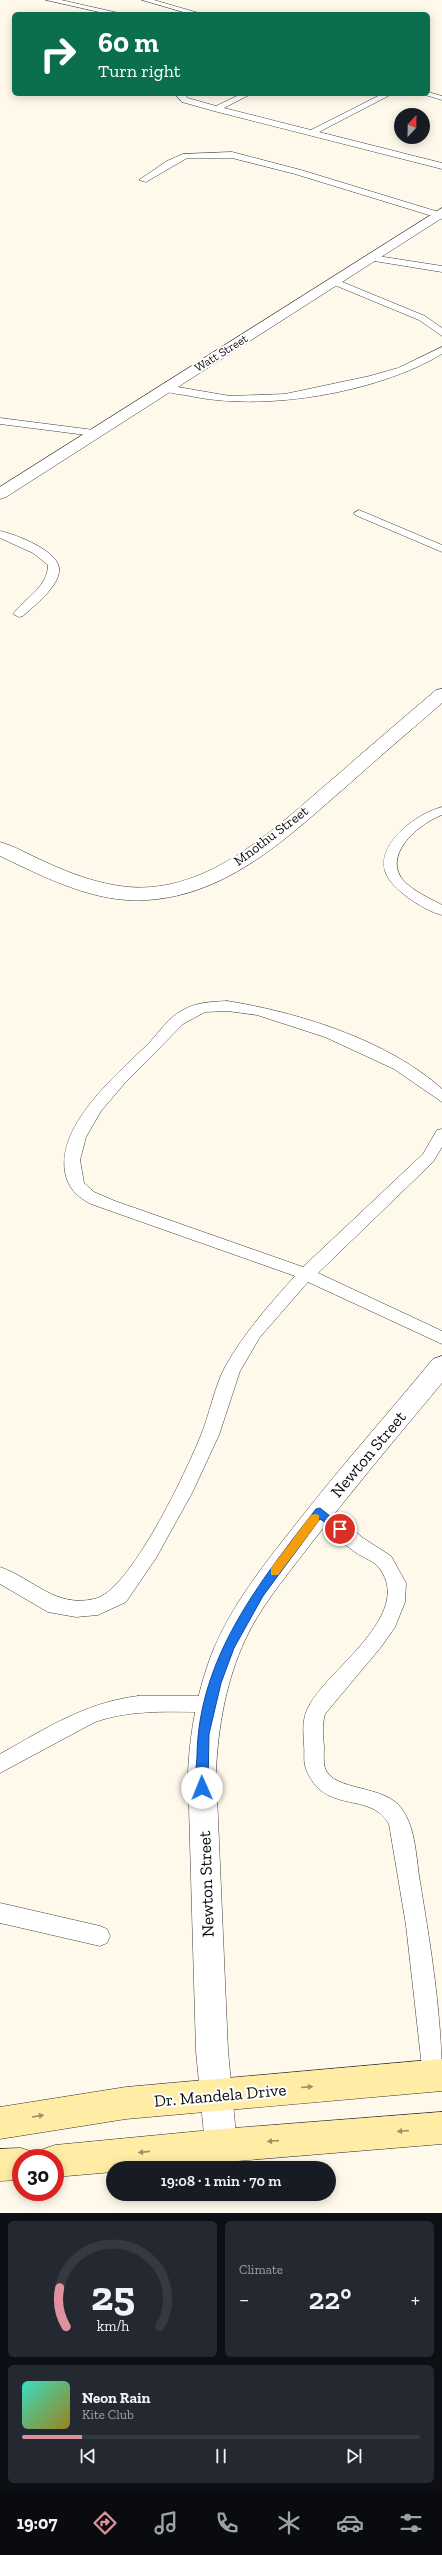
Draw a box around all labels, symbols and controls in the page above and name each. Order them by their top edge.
text: 60 m [98,26,159,59]
icon: right [32,28,84,80]
text: Turn right [98,60,180,82]
north arrow [394,108,430,144]
map controls [394,108,430,144]
street label: Watt Street [192,331,250,375]
street label: Mnothu Street [231,802,312,869]
street label: Newton Street [326,1406,410,1501]
pin [323,1512,357,1546]
icon: arrive [329,1518,351,1540]
position arrow [181,1767,223,1809]
street label: Newton Street [194,1830,218,1938]
street label: Dr. Mandela Drive [153,2079,287,2111]
one-way arrow [301,2083,313,2090]
one-way arrow [32,2113,45,2119]
one-way arrow [397,2127,409,2134]
one-way arrow [267,2137,280,2144]
speed limit sign: 30 [12,2149,64,2201]
one-way arrow [138,2149,150,2156]
text: 19:08 · 1 min · 70 m [161,2172,281,2190]
text: Climate [239,2262,283,2277]
text: 25 [90,2271,135,2321]
text: 22° [309,2281,352,2317]
text: − [239,2286,249,2313]
text: + [411,2286,420,2313]
text: km/h [96,2318,129,2335]
text: Neon Rain [82,2389,150,2407]
text: Kite Club [82,2407,134,2422]
icon: previous [77,2445,99,2467]
icon: pause [210,2445,232,2467]
icon: next [343,2445,365,2467]
icon: directions [91,2509,119,2537]
icon: music [152,2509,180,2537]
icon: phone [213,2509,241,2537]
icon: climate [275,2509,303,2537]
icon: car [336,2509,364,2537]
icon: filters [397,2509,425,2537]
text: 19:07 [17,2512,57,2534]

